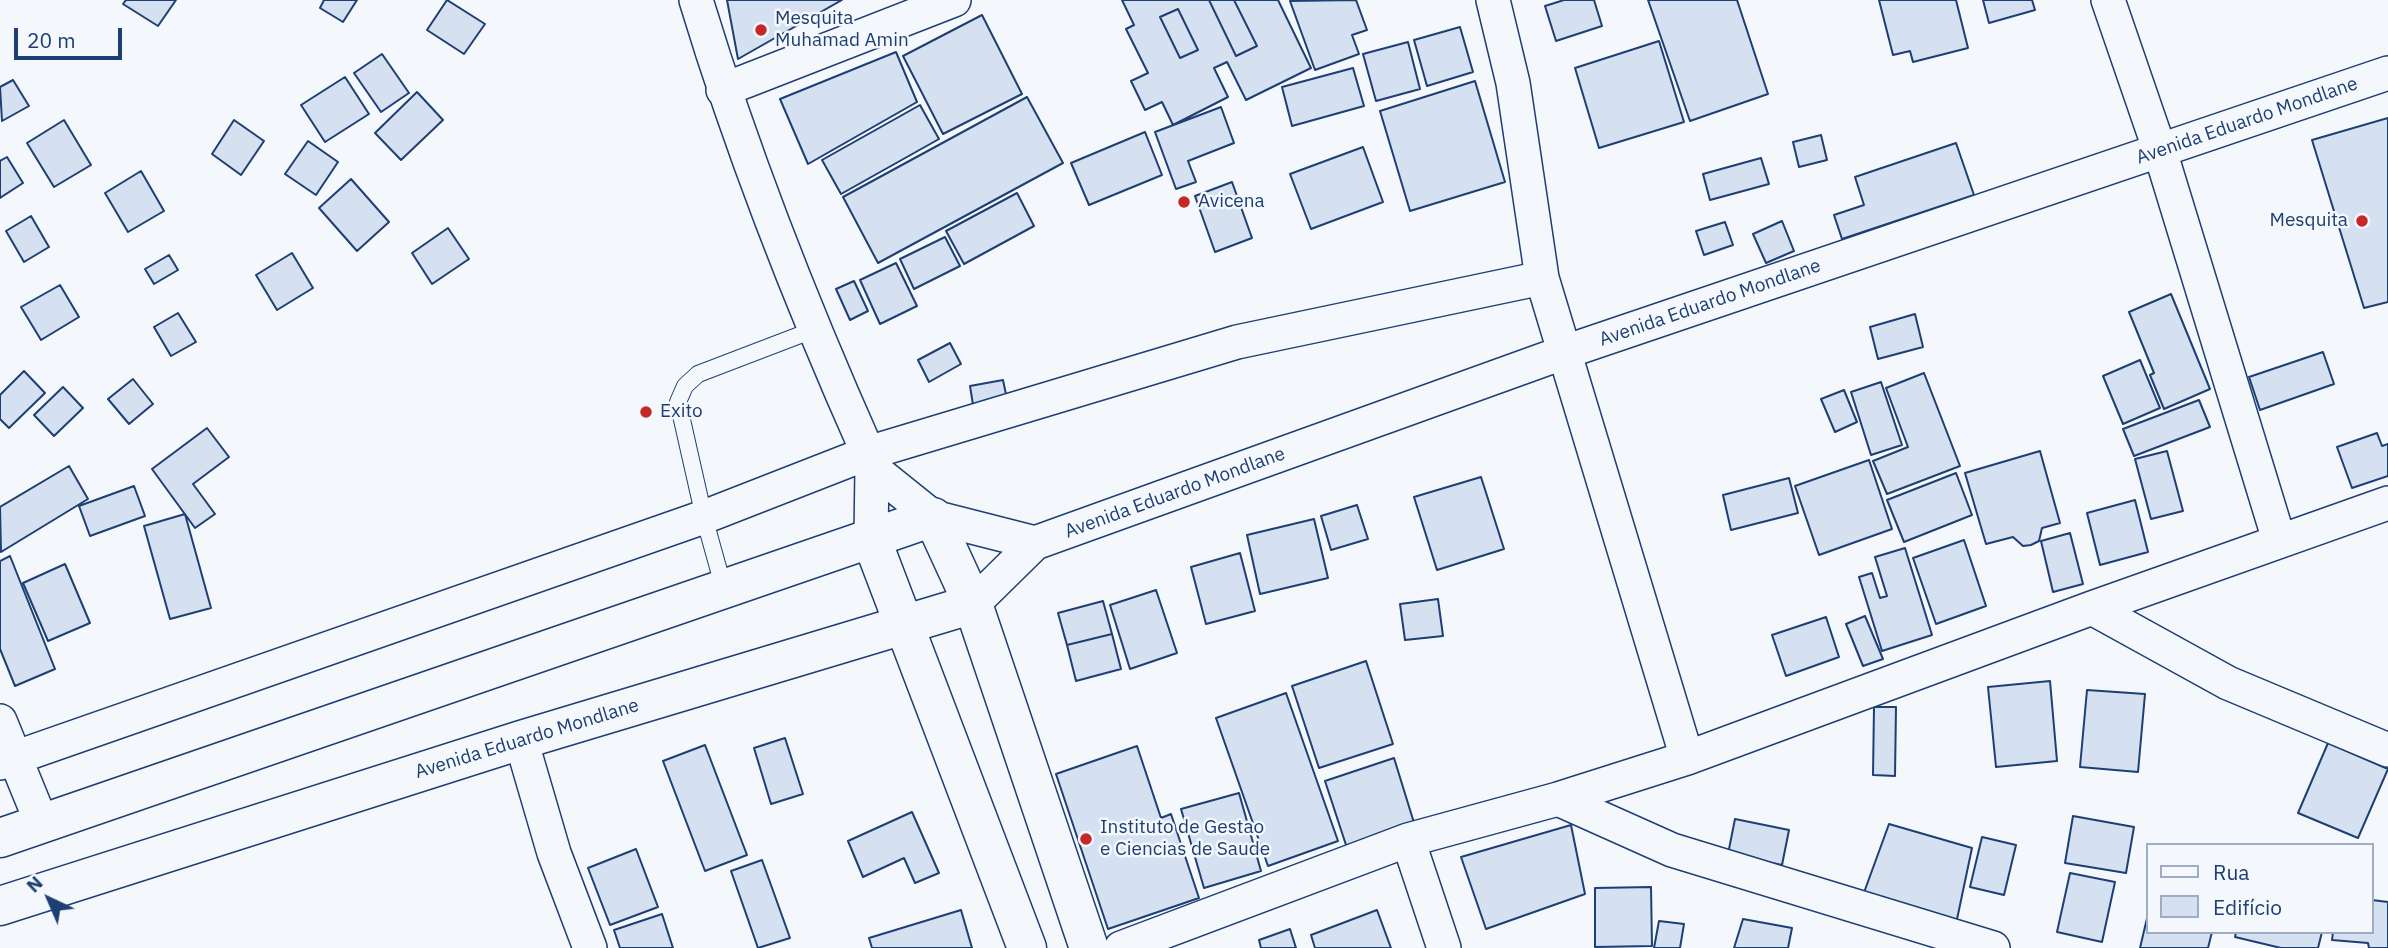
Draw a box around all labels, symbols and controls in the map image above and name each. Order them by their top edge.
place label: Mesquita Muhamad Amin [775,8,909,52]
scale bar [18,14,126,58]
marker: Mesquita Muhamad Amin [753,22,769,38]
text: 20 m [27,26,76,54]
street label: Avenida Eduardo Mondlane [2133,72,2361,170]
place label: Avicena [1198,191,1265,213]
marker: Avicena [1176,194,1192,210]
place label: Mesquita [2270,210,2348,232]
marker: Mesquita [2354,213,2370,229]
street label: Avenida Eduardo Mondlane [1596,254,1824,352]
place label: Exito [660,401,703,423]
marker: Exito [638,404,654,420]
street label: Avenida Eduardo Mondlane [1062,442,1288,544]
street label: Avenida Eduardo Mondlane [412,694,642,784]
place label: Instituto de Gestao e Ciencias de Saude [1100,817,1270,861]
marker: Instituto de Gestao e Ciencias de Saude [1078,831,1094,847]
legend [2146,843,2374,934]
text: Rua [2213,858,2250,886]
north arrow [14,864,84,934]
text: N [21,870,48,897]
text: Edifício [2213,893,2282,921]

